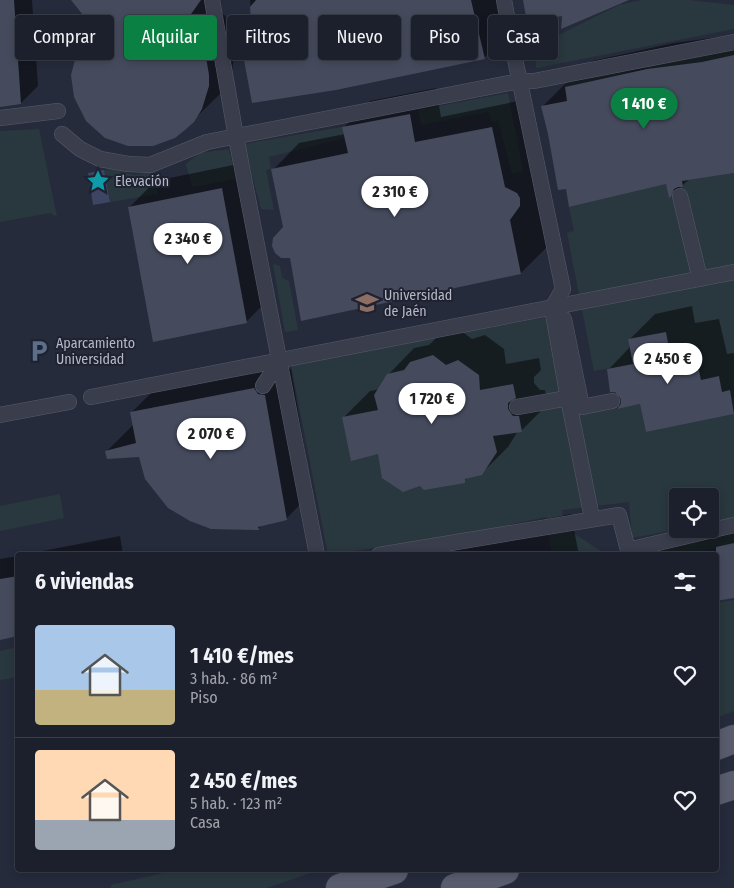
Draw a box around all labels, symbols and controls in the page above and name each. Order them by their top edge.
chip: Comprar [15,15,114,60]
chip: Alquilar [124,15,217,60]
chip: Filtros [227,15,308,60]
chip: Nuevo [318,15,401,60]
chip: Piso [411,15,478,60]
chip: Casa [488,15,558,60]
pin: 1 410 € [598,88,690,130]
text: 1 410 € [622,94,666,113]
place icon: Elevación [85,168,111,194]
place label: Elevación [115,173,169,190]
pin: 2 310 € [349,176,441,218]
text: 2 310 € [372,182,418,201]
pin: 2 340 € [142,222,234,265]
text: 2 340 € [164,229,212,248]
place label: Universidad de Jaén [384,287,452,320]
school or university icon: Universidad de Jaén [354,290,380,316]
place label: Aparcamiento Universidad [56,335,135,368]
parking icon: Aparcamiento Universidad [26,338,52,364]
pin: 2 450 € [622,342,714,385]
text: 2 450 € [644,349,692,368]
pin: 1 720 € [386,382,478,425]
text: 1 720 € [410,389,454,408]
pin: 2 070 € [165,418,257,460]
text: 2 070 € [188,424,234,443]
map controls [669,488,719,538]
button: locate [669,488,719,538]
icon: filters [671,568,699,596]
text: 6 viviendas [35,569,134,595]
text: 1 410 €/mes [190,643,294,669]
icon: home [75,645,135,705]
icon: heart [671,661,699,689]
text: 3 hab. · 86 m² [190,669,278,688]
text: Piso [190,688,218,707]
text: 2 450 €/mes [190,768,297,794]
icon: home [75,770,135,830]
icon: heart [671,786,699,814]
text: 5 hab. · 123 m² [190,794,282,813]
text: Casa [190,813,220,832]

